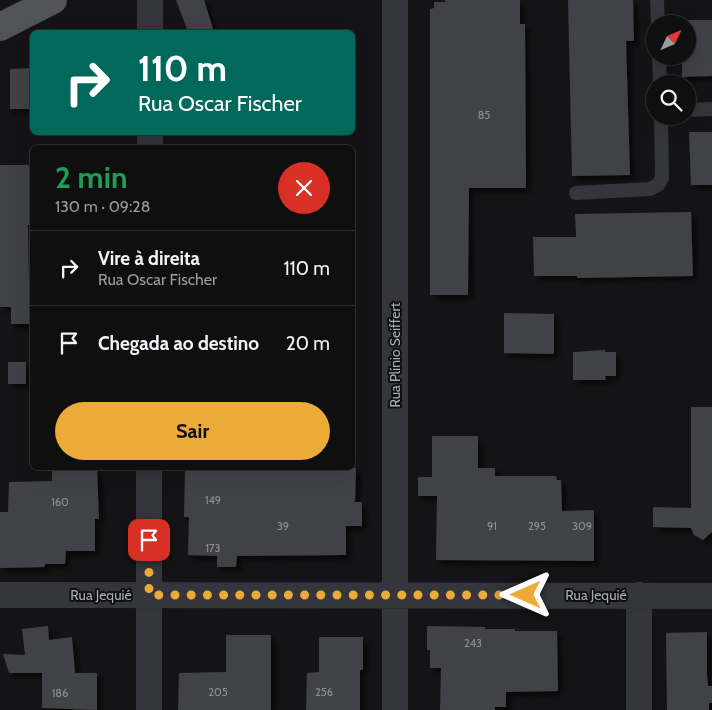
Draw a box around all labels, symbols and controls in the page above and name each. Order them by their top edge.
north arrow [646,15,696,65]
map controls [646,15,696,125]
text: 110 m [138,47,227,90]
icon: right [55,50,120,115]
button: search [646,75,696,125]
text: Rua Oscar Fischer [138,90,302,117]
house number: 85 [478,108,490,122]
text: 2 min [55,159,127,196]
button: close [278,162,330,214]
text: 130 m · 09:28 [55,197,150,216]
text: Vire à direita [98,247,200,270]
icon: right [55,254,83,282]
text: 110 m [283,257,330,280]
text: Rua Oscar Fischer [98,270,217,289]
street label: Rua Plínio Seiffert [386,302,404,408]
icon: arrive [55,329,83,357]
text: Chegada ao destino [98,332,259,355]
text: 20 m [286,332,330,355]
button: Sair [55,402,330,460]
house number: 149 [205,493,221,507]
house number: 160 [51,495,69,509]
pin [128,519,170,561]
house number: 39 [277,519,289,533]
house number: 91 [487,519,497,533]
house number: 295 [528,519,546,533]
house number: 309 [572,519,592,533]
icon: arrive [135,526,163,554]
house number: 173 [205,541,221,555]
position arrow [499,568,551,620]
street label: Rua Jequié [70,586,132,604]
street label: Rua Jequié [565,586,627,604]
house number: 243 [464,636,482,650]
house number: 205 [208,685,228,699]
house number: 256 [315,685,333,699]
house number: 186 [52,686,68,700]

